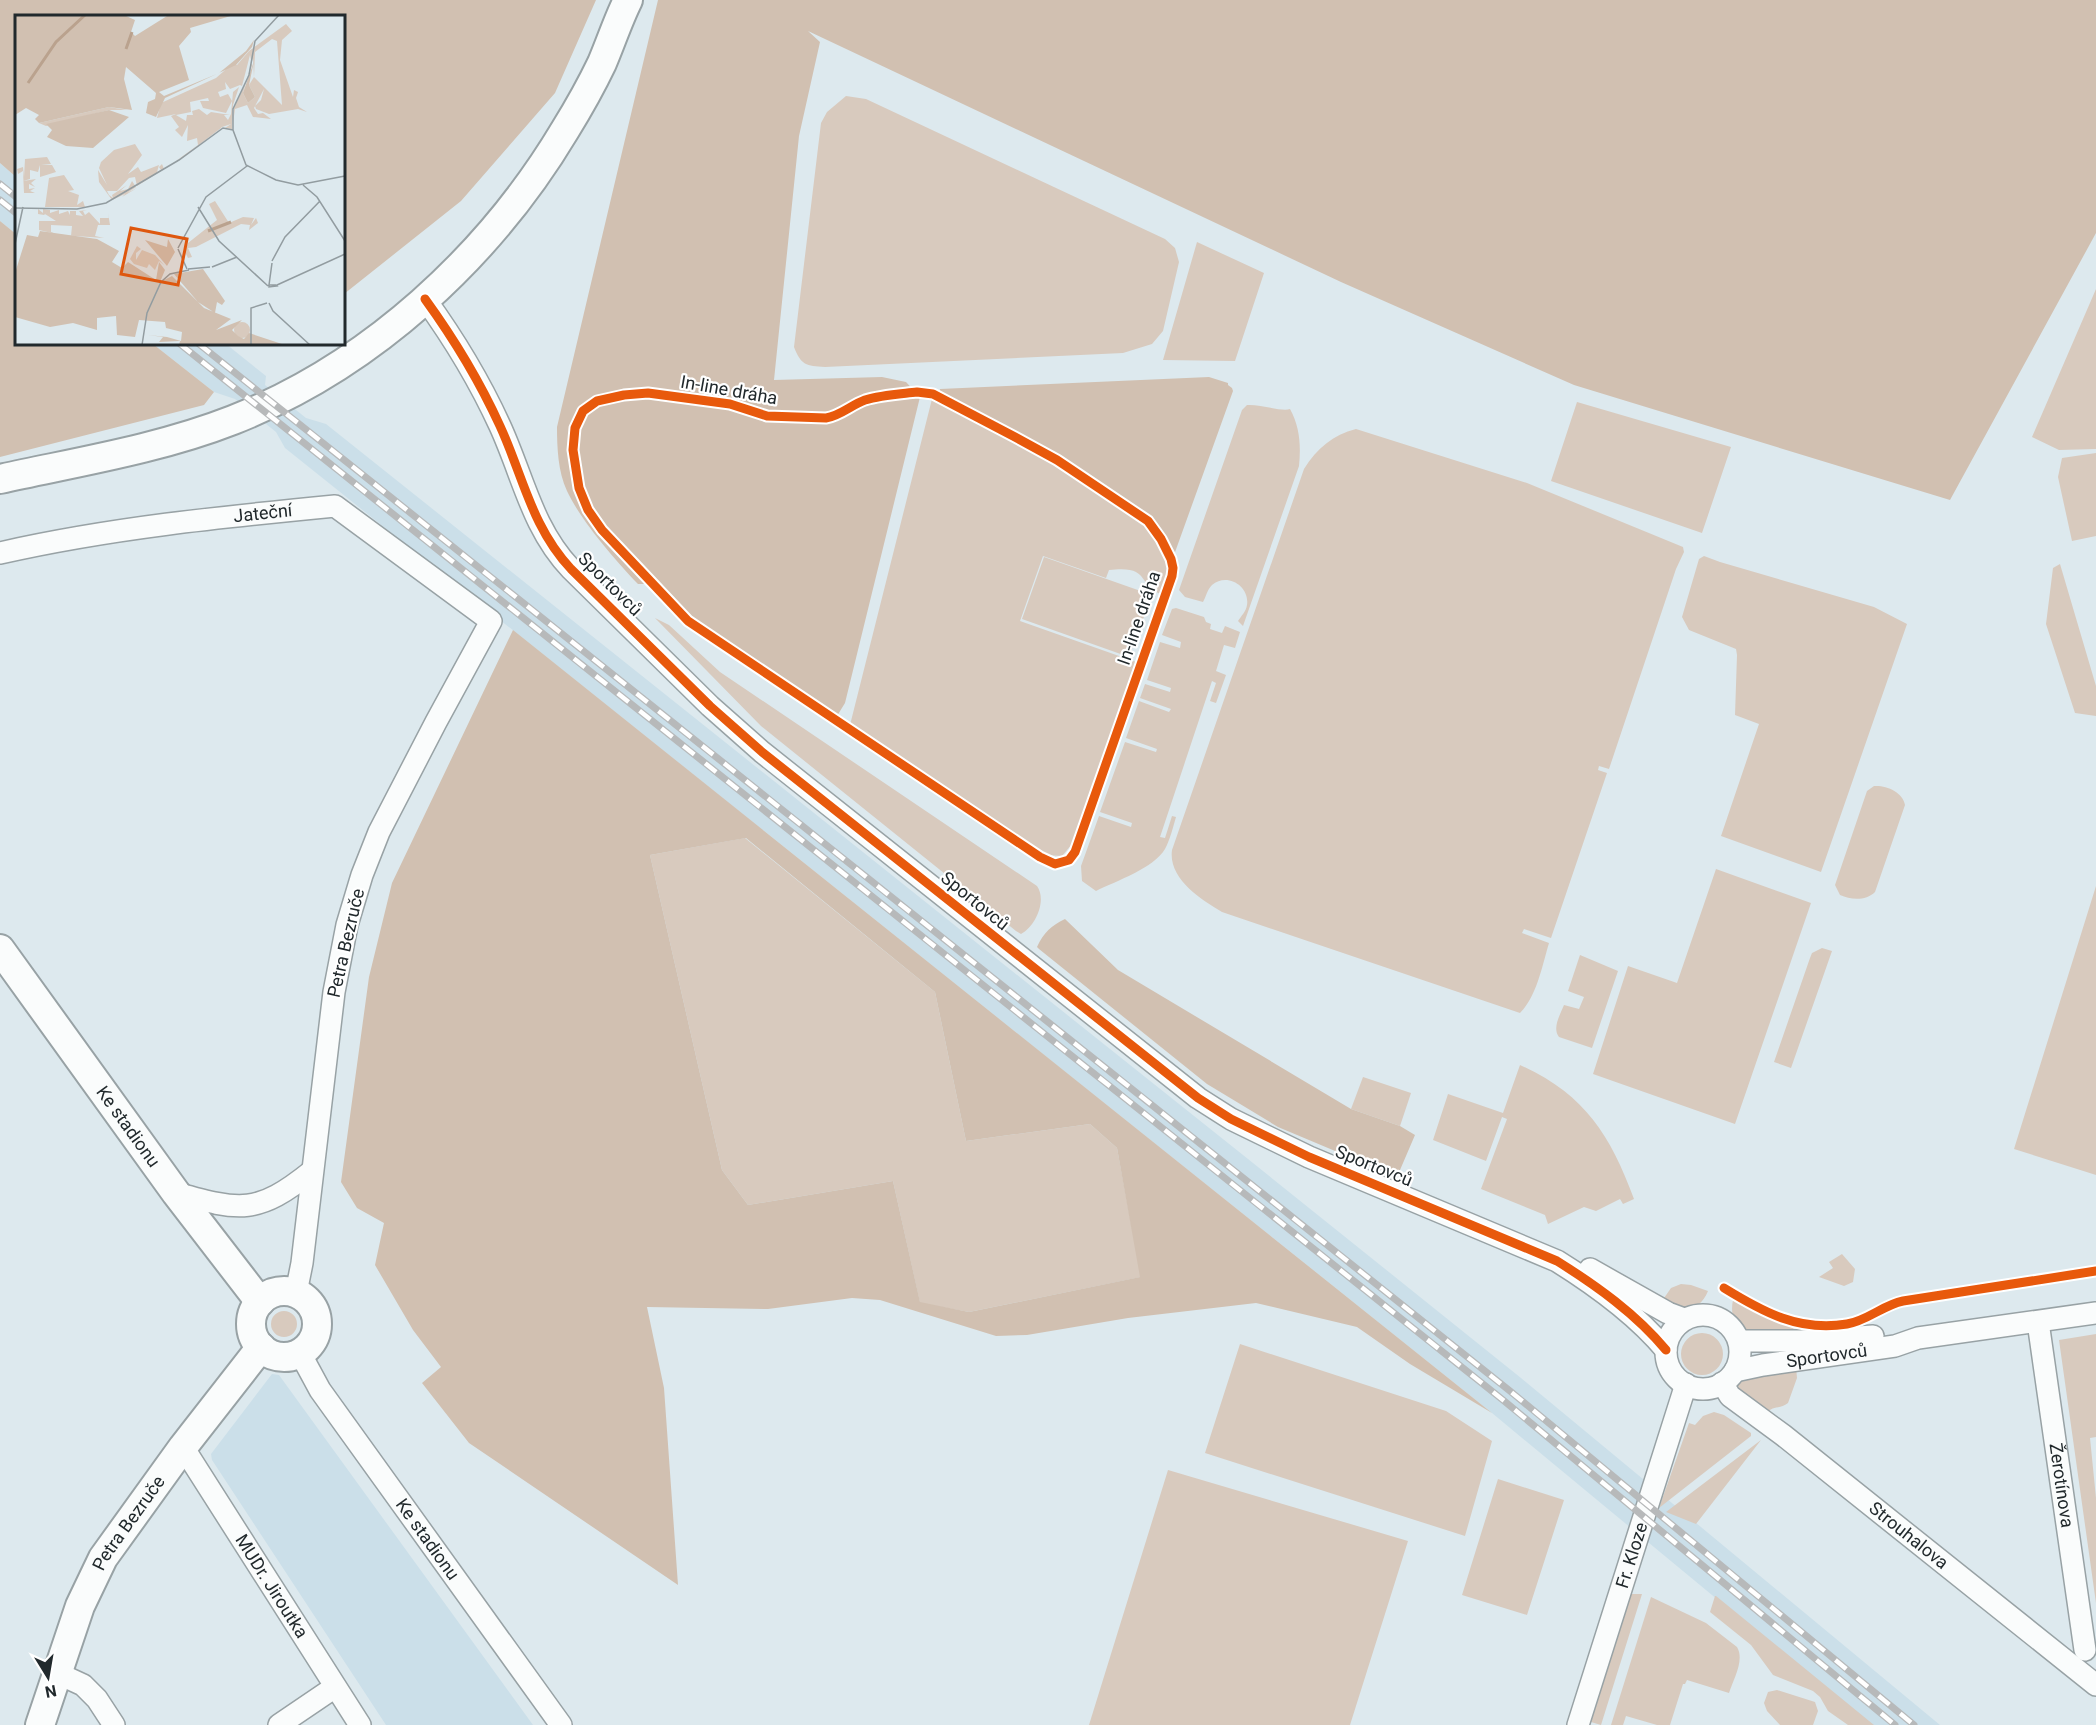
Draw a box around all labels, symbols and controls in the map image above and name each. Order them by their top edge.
inset map [15,15,345,345]
street label: In-line dráha [679,371,779,408]
street label: Jateční [232,499,294,526]
street label: Sportovců [574,547,647,620]
street label: In-line dráha [1113,568,1164,668]
street label: Sportovců [937,867,1014,934]
street label: Petra Bezruče [323,886,368,1000]
street label: Ke stadionu [92,1082,165,1171]
street label: Sportovců [1333,1141,1416,1191]
street label: Sportovců [1785,1339,1868,1372]
street label: Žerotínova [2045,1442,2078,1529]
street label: Petra Bezruče [88,1471,169,1574]
street label: Ke stadionu [392,1494,464,1584]
street label: Strouhalova [1865,1497,1953,1573]
street label: Fr. Kloze [1611,1520,1652,1591]
street label: MUDr. Jiroutka [231,1530,313,1642]
north arrow [18,1647,78,1707]
text: N [43,1681,58,1702]

